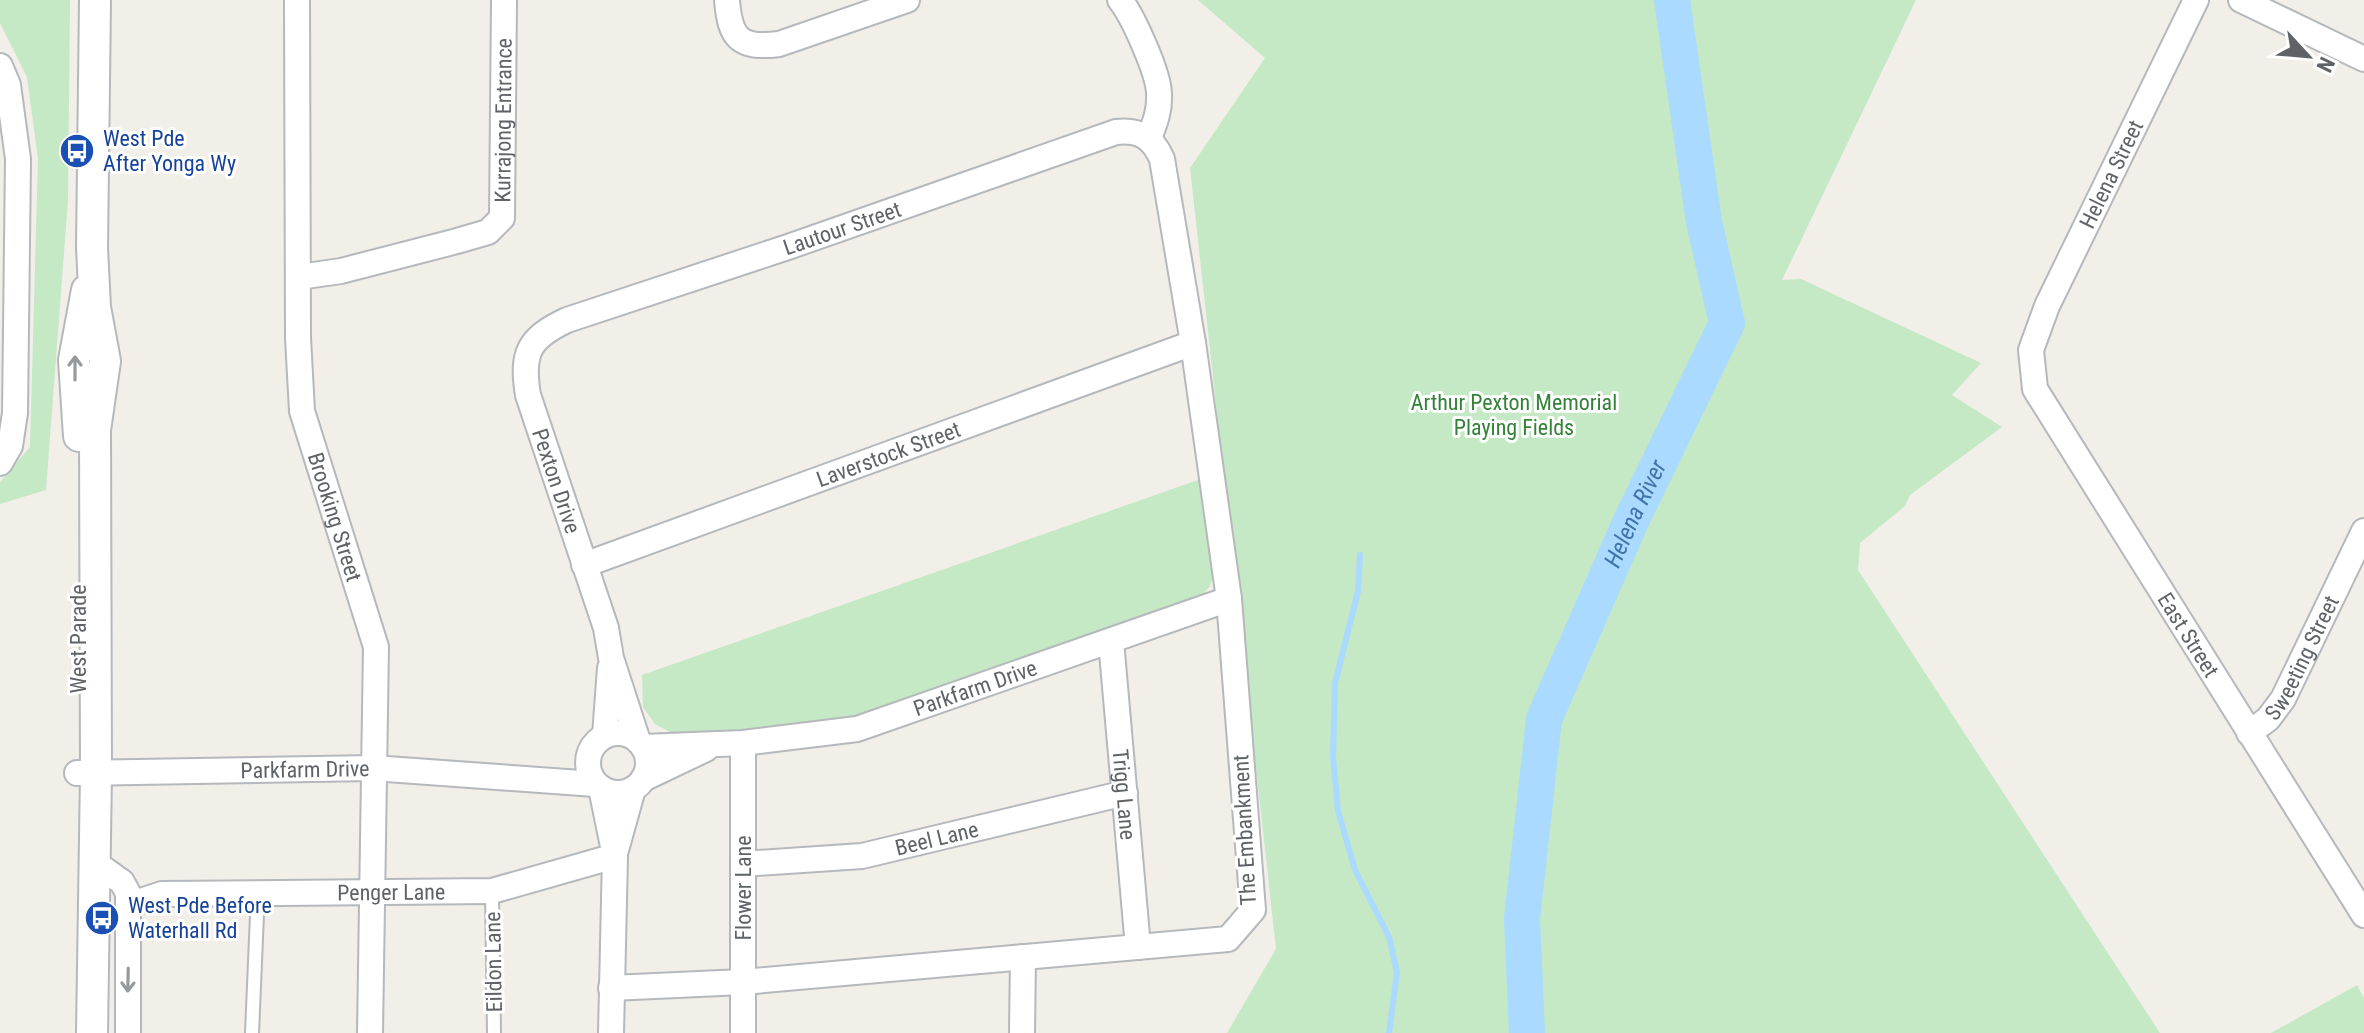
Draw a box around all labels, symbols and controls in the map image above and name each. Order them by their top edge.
north arrow [2268,16,2348,96]
street label: Kurrajong Entrance [490,38,517,203]
text: N [2311,53,2340,76]
street label: Helena Street [2075,116,2148,232]
place label: West Pde After Yonga Wy [103,126,236,176]
bus stop icon: West Pde After Yonga Wy [58,132,96,170]
street label: Lautour Street [780,197,904,260]
one-way arrow [67,355,83,381]
park label: Arthur Pexton Memorial Playing Fields [1411,390,1617,440]
street label: Laverstock Street [813,417,964,492]
street label: Pexton Drive [527,425,585,537]
street label: Brooking Street [303,449,367,585]
water label: Helena River [1598,455,1673,572]
street label: West Parade [66,585,91,693]
street label: East Street [2152,588,2224,682]
street label: Sweeting Street [2260,592,2344,725]
street label: Parkfarm Drive [910,655,1040,721]
street label: Trigg Lane [1108,748,1140,841]
street label: The Embankment [1228,754,1261,906]
street label: Parkfarm Drive [240,756,370,783]
street label: Beel Lane [893,817,981,861]
street label: Flower Lane [731,835,756,941]
street label: Penger Lane [337,879,445,905]
place label: West Pde Before Waterhall Rd [128,893,272,943]
bus stop icon: West Pde Before Waterhall Rd [83,899,121,937]
street label: Eildon Lane [480,911,507,1013]
one-way arrow [121,966,136,993]

